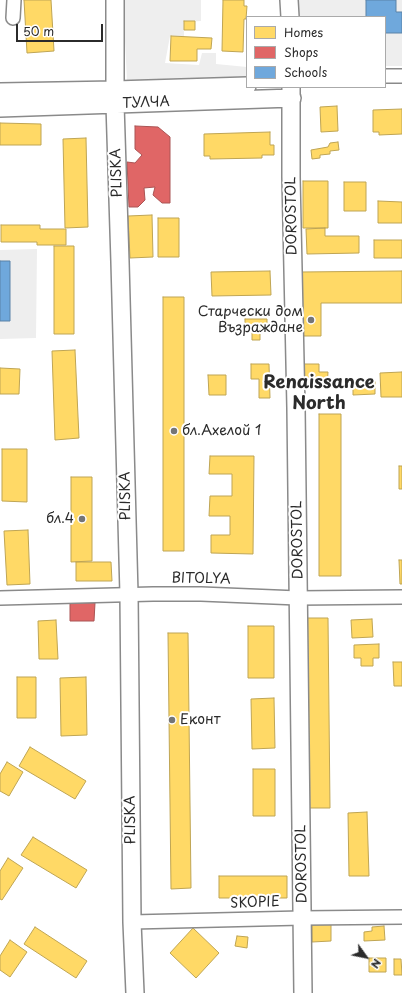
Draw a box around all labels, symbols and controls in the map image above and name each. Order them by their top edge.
scale bar [18,16,105,42]
legend [246,16,386,88]
text: 50 m [23,22,54,40]
text: Homes [284,23,323,41]
text: Shops [284,43,318,61]
text: Schools [284,63,327,81]
street label: ТУЛЧА [122,94,170,112]
street label: PLISKA [108,148,126,198]
street label: DOROSTOL [283,176,301,256]
place label: Старчески дом Възраждане [198,304,303,336]
marker: Старчески дом Възраждане [306,315,316,325]
district label: Renaissance North [263,372,375,414]
place label: бл.Ахелой 1 [182,423,261,439]
marker: бл.Ахелой 1 [169,426,179,436]
street label: PLISKA [117,471,135,521]
street label: DOROSTOL [289,500,307,580]
place label: бл.4 [46,511,74,527]
marker: бл.4 [77,514,87,524]
street label: BITOLYA [171,570,231,588]
place label: Еконт [180,712,220,728]
marker: Еконт [167,715,177,725]
street label: PLISKA [122,795,140,845]
street label: DOROSTOL [293,824,311,904]
street label: SKOPIE [230,894,280,912]
north arrow [346,937,386,977]
text: N [367,956,386,972]

